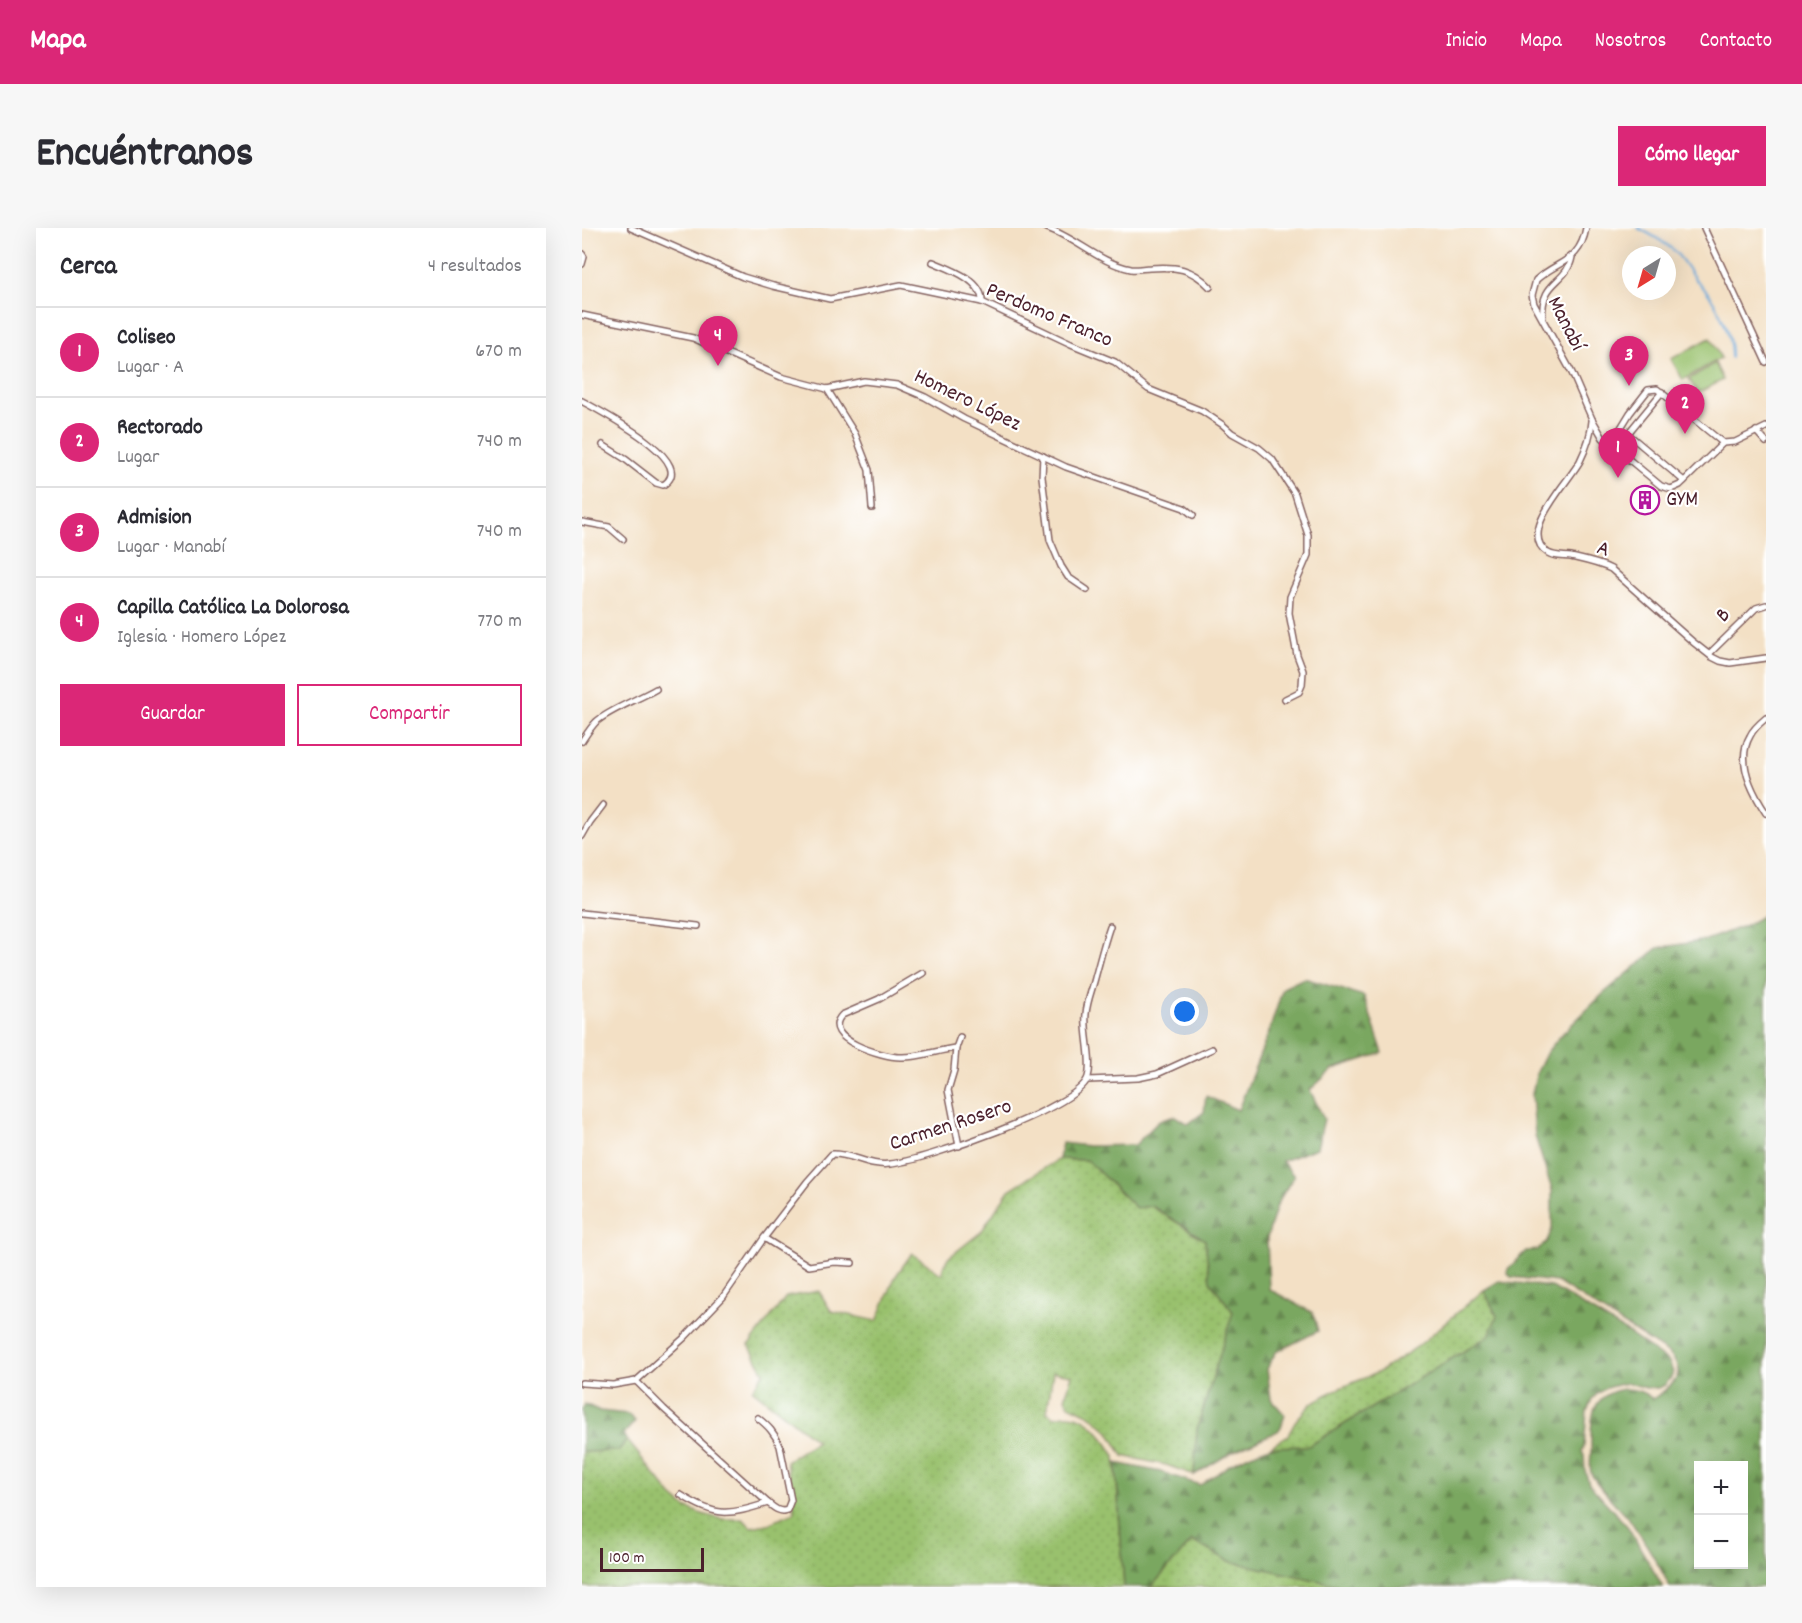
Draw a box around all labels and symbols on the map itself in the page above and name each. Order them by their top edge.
north arrow [1622,246,1676,300]
street label: Perdomo Franco [981,275,1117,357]
street label: Manabí [1538,291,1593,358]
pin: 4 [698,316,738,366]
pin: 3 [1610,336,1648,386]
street label: Homero López [908,362,1026,441]
pin: 2 [1666,384,1704,434]
pin: 1 [1598,428,1638,478]
building icon: GYM [1629,484,1661,516]
place label: GYM [1666,485,1698,516]
street label: A [1592,533,1614,567]
street label: B [1709,601,1739,631]
your location [1170,997,1199,1026]
street label: Carmen Rosero [886,1092,1016,1160]
scale bar [600,1545,704,1572]

